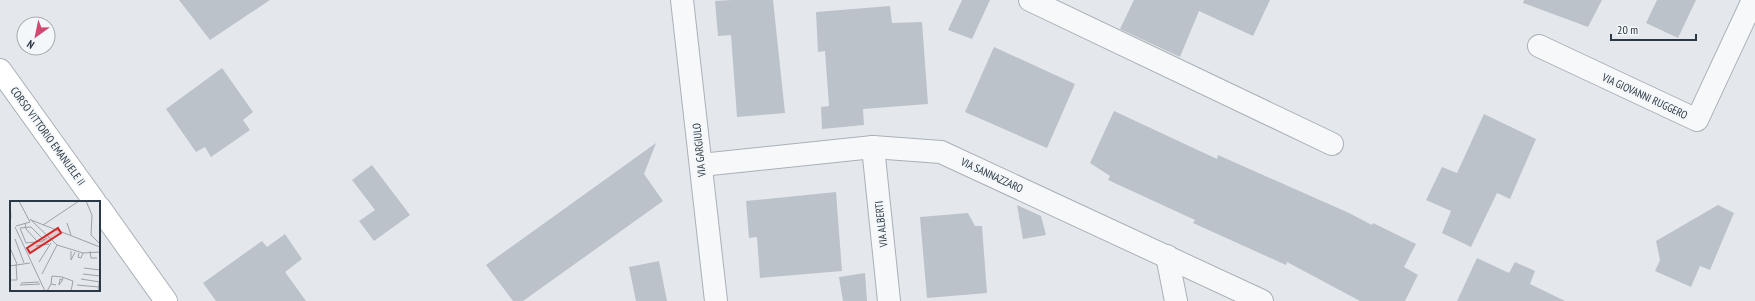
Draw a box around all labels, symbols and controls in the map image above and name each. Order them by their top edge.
north arrow [16,16,56,56]
scale bar [1611,16,1696,42]
text: 20 m [1617,22,1638,37]
text: N [24,37,37,52]
street label: VIA GIOVANNI RUGGERO [1599,70,1690,122]
street label: CORSO VITTORIO EMANUELE II [8,84,88,188]
street label: VIA GARGIULO [689,122,709,179]
street label: VIA SANNAZZARO [958,154,1025,196]
street label: VIA ALBERTI [872,200,890,249]
inset map [10,201,100,291]

